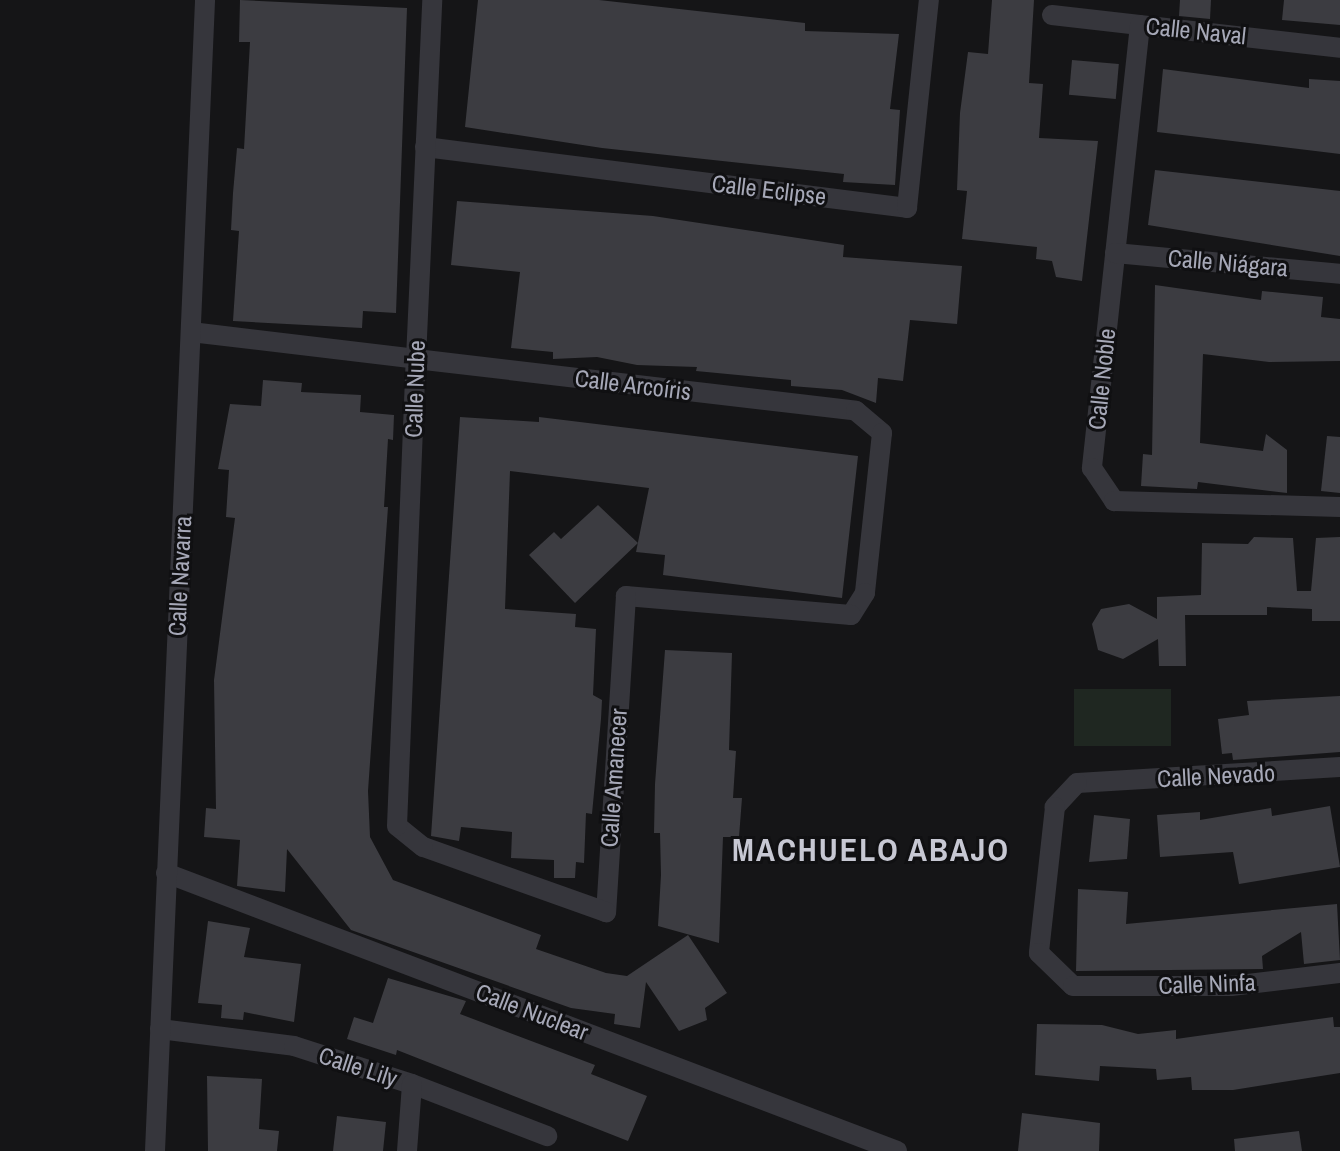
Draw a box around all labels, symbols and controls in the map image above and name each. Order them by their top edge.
street label: Calle Naval [1144,11,1248,51]
street label: Calle Eclipse [710,169,828,211]
street label: Calle Niágara [1167,243,1289,283]
street label: Calle Noble [1082,327,1122,431]
street label: Calle Nube [399,340,431,438]
street label: Calle Arcoíris [573,364,693,406]
street label: Calle Navarra [162,515,198,637]
street label: Calle Amanecer [595,707,633,849]
street label: Calle Nevado [1156,759,1276,793]
district label: MACHUELO ABAJO [732,831,1010,869]
street label: Calle Ninfa [1158,968,1256,1000]
street label: Calle Nuclear [472,977,592,1047]
street label: Calle Lily [315,1041,401,1093]

